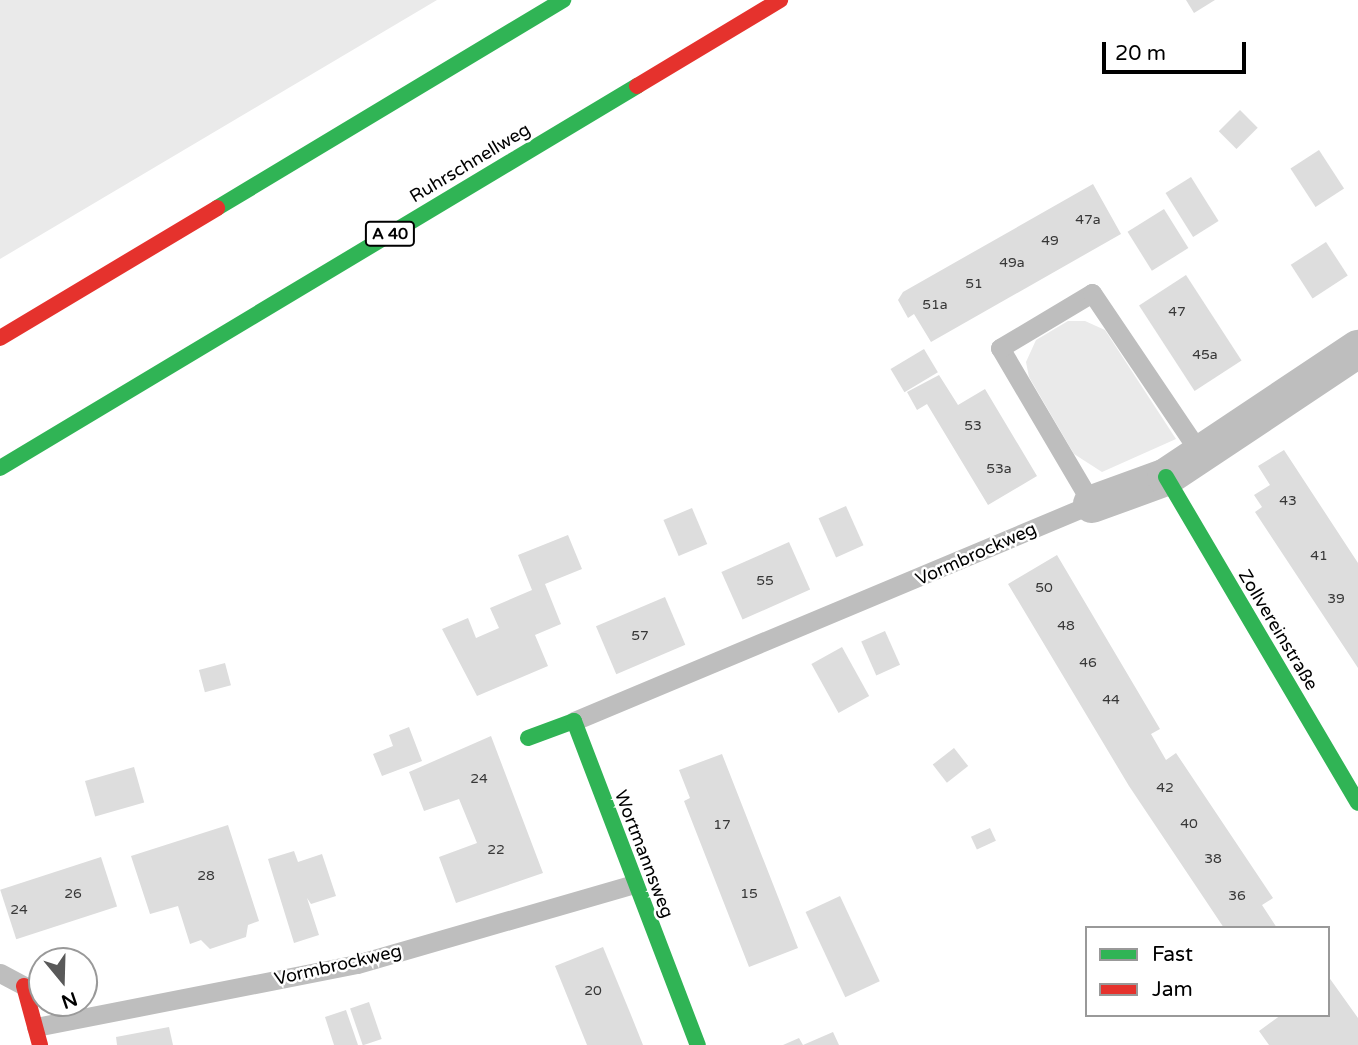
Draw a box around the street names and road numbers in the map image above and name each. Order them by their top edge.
street label: Ruhrschnellweg [406,119,534,207]
road number: A 40 [364,222,416,246]
street label: Vormbrockweg [912,518,1040,590]
street label: Zollvereinstraße [1234,566,1322,694]
street label: Wortmannsweg [610,787,678,921]
street label: Vormbrockweg [272,940,404,990]

